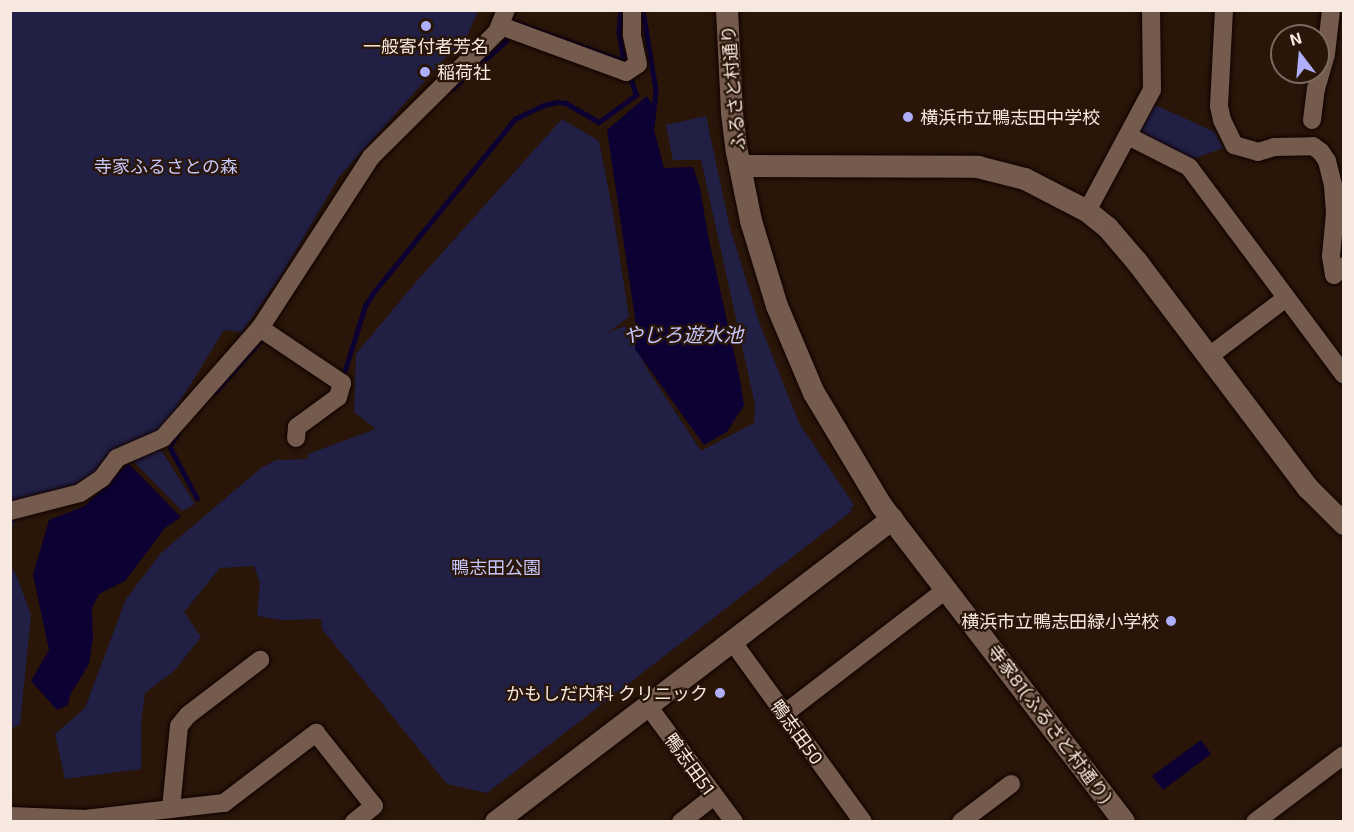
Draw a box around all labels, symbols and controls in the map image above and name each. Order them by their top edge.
marker: 一般寄付者芳名 [419,19,433,33]
street label: ふるさと村通り [717,24,749,152]
north arrow [1270,24,1330,84]
text: N [1287,27,1304,49]
place label: 一般寄付者芳名 [363,35,489,57]
place label: 稲荷社 [437,61,491,83]
marker: 稲荷社 [418,65,432,79]
place label: 横浜市立鴨志田中学校 [920,106,1100,128]
marker: 横浜市立鴨志田中学校 [901,110,915,124]
park label: 寺家ふるさとの森 [94,155,238,177]
water label: やじろ遊水池 [623,322,743,346]
park label: 鴨志田公園 [451,556,541,578]
place label: 横浜市立鴨志田緑小学校 [961,610,1159,632]
marker: 横浜市立鴨志田緑小学校 [1164,614,1178,628]
street label: 寺家81(ふるさと村通り) [983,640,1117,808]
place label: かもしだ内科 クリニック [506,682,708,704]
marker: かもしだ内科 クリニック [713,686,727,700]
street label: 鴨志田50 [766,696,828,768]
street label: 鴨志田51 [660,729,720,799]

